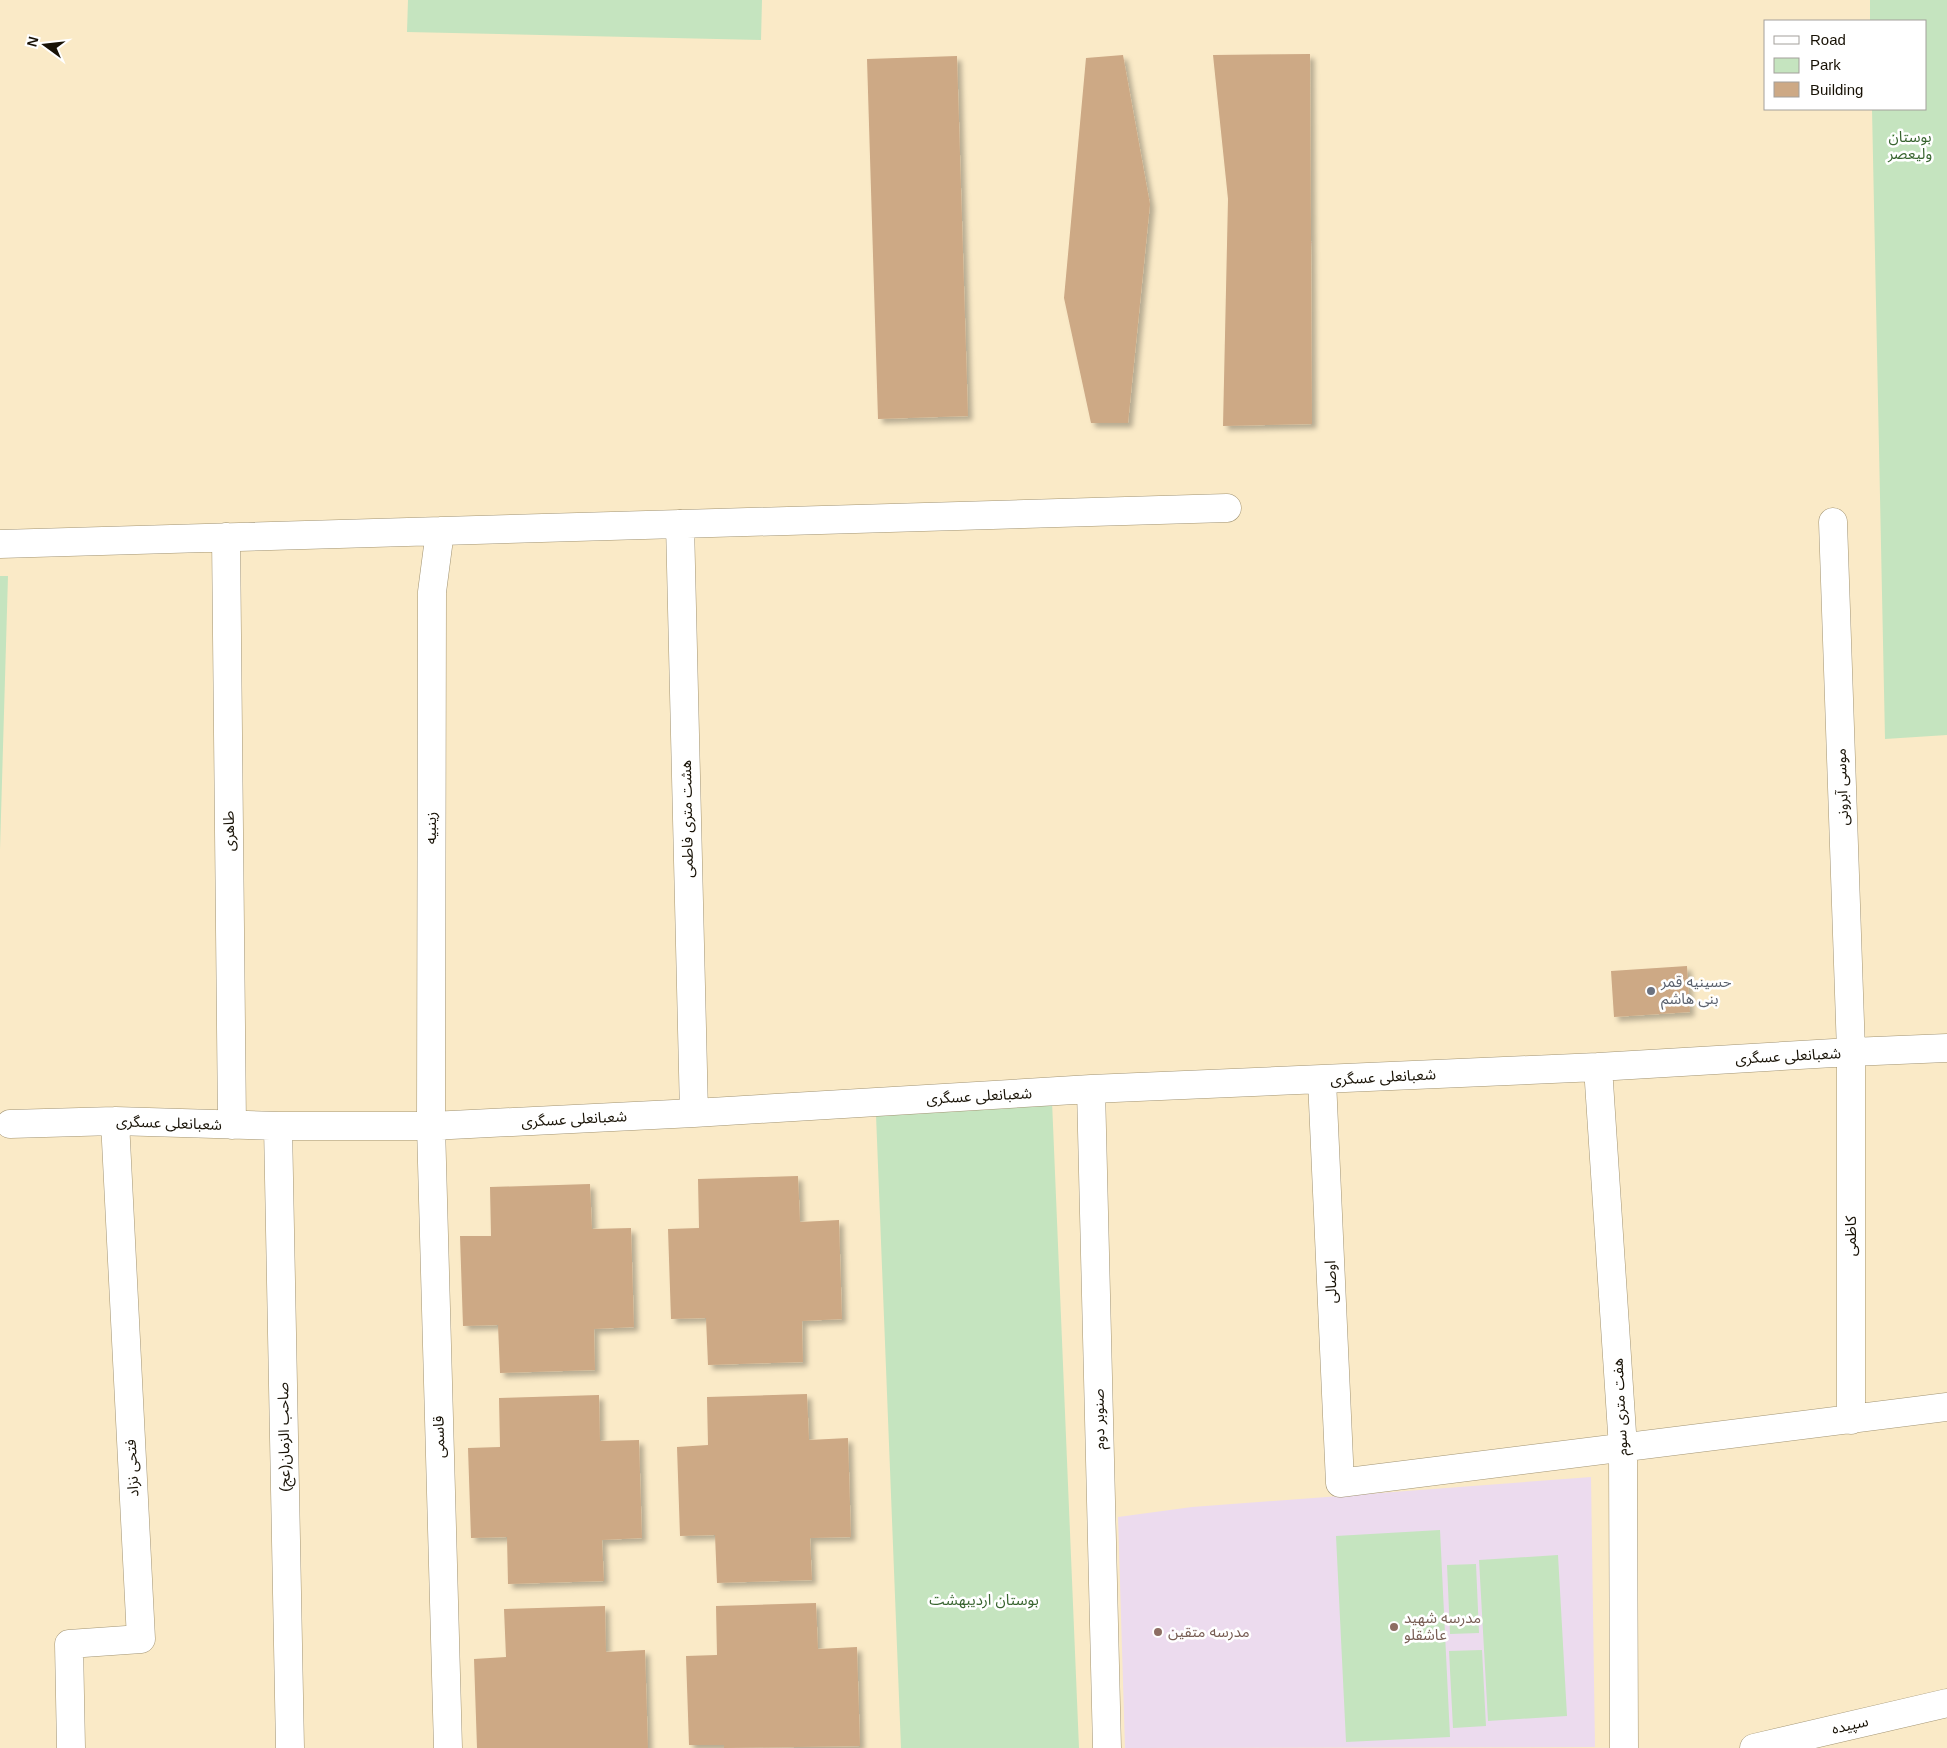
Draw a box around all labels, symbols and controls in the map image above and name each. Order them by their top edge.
north arrow [20,20,70,70]
legend [1764,20,1927,110]
text: Road [1810,31,1846,48]
text: N [23,35,41,49]
text: Park [1810,56,1841,73]
text: Building [1810,81,1863,98]
park label: بوستان ولیعصر [1887,128,1932,163]
street label: موسی آبرونی [1832,748,1852,826]
street label: هشت متری فاطمی [677,760,697,878]
street label: طاهری [220,811,238,851]
street label: زینبیه [422,812,440,844]
place label: حسینیه قمر بنی هاشم [1660,973,1732,1010]
marker: حسینیه قمر بنی هاشم [1645,985,1657,997]
street label: شعبانعلی عسگری [1735,1044,1842,1068]
street label: شعبانعلی عسگری [1330,1065,1437,1089]
street label: شعبانعلی عسگری [926,1084,1033,1108]
street label: شعبانعلی عسگری [521,1107,628,1131]
street label: شعبانعلی عسگری [116,1112,222,1134]
street label: کاظمی [1842,1215,1860,1256]
street label: اوصالی [1321,1260,1341,1304]
street label: هفت متری سوم [1608,1358,1634,1456]
street label: صاحب الزمان(عج) [274,1382,297,1492]
street label: صنوبر دوم [1089,1388,1111,1450]
street label: قاسمی [429,1415,449,1459]
street label: فتحی نزاد [121,1439,142,1497]
park label: بوستان اردیبهشت [929,1591,1039,1609]
place label: مدرسه شهید عاشقلو [1404,1609,1481,1644]
marker: مدرسه شهید عاشقلو [1388,1621,1400,1633]
place label: مدرسه متقین [1168,1623,1250,1641]
marker: مدرسه متقین [1152,1626,1164,1638]
street label: سپیده [1830,1712,1871,1739]

